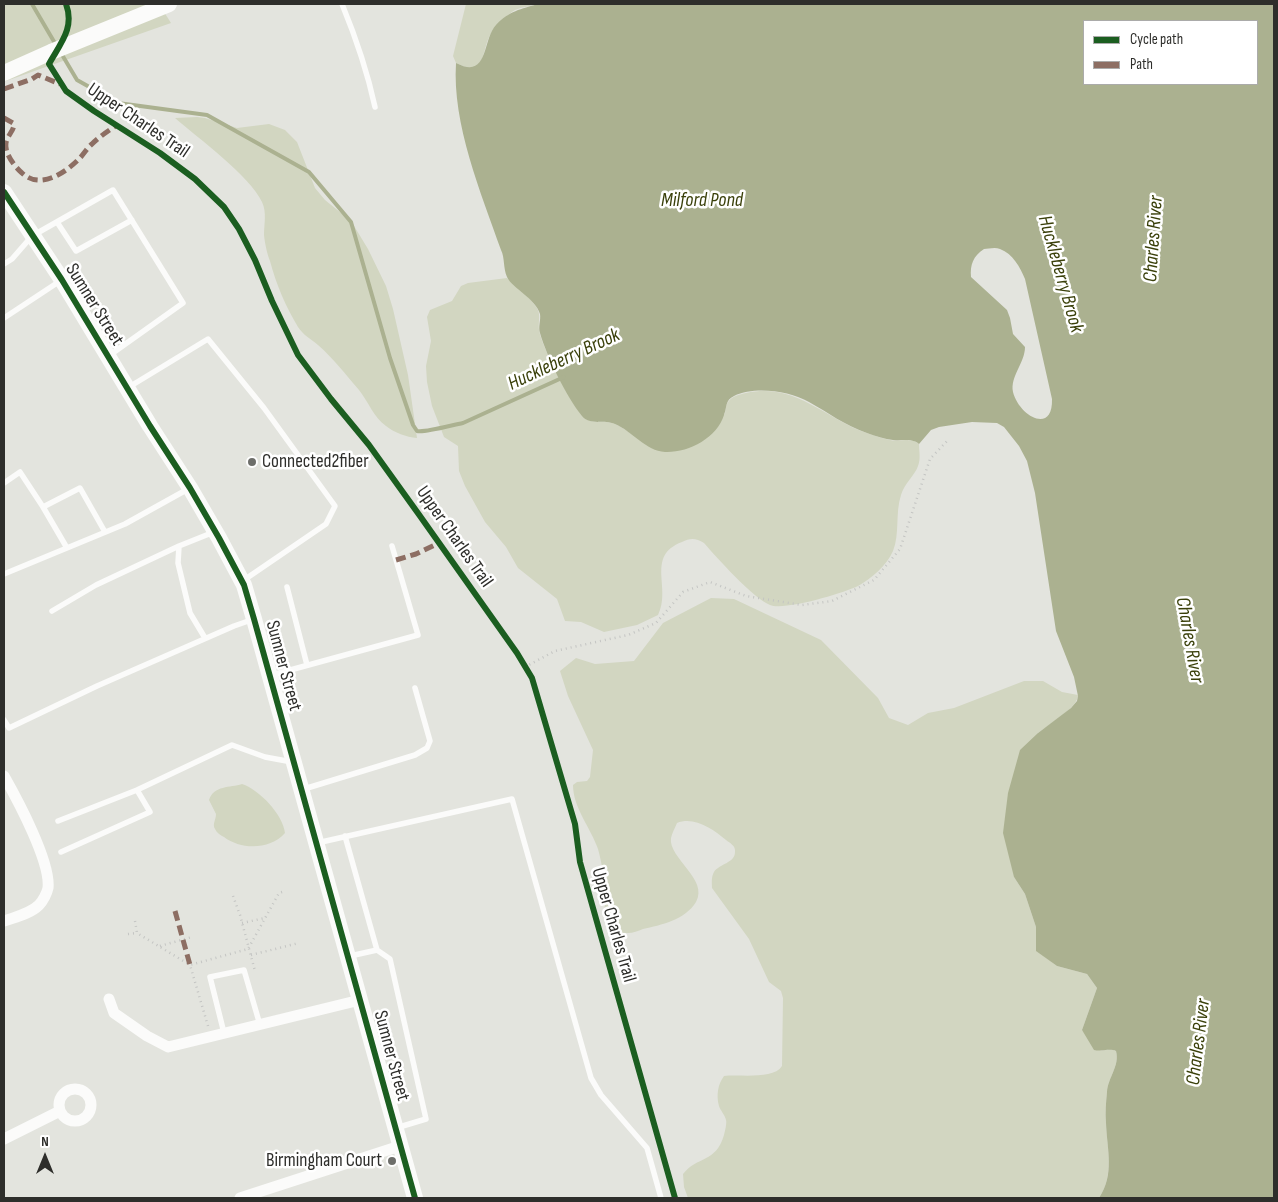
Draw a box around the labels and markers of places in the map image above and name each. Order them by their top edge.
place label: Connected2fiber [262,451,369,473]
marker: Connected2fiber [246,456,258,468]
place label: Birmingham Court [266,1150,382,1172]
marker: Birmingham Court [386,1155,398,1167]

